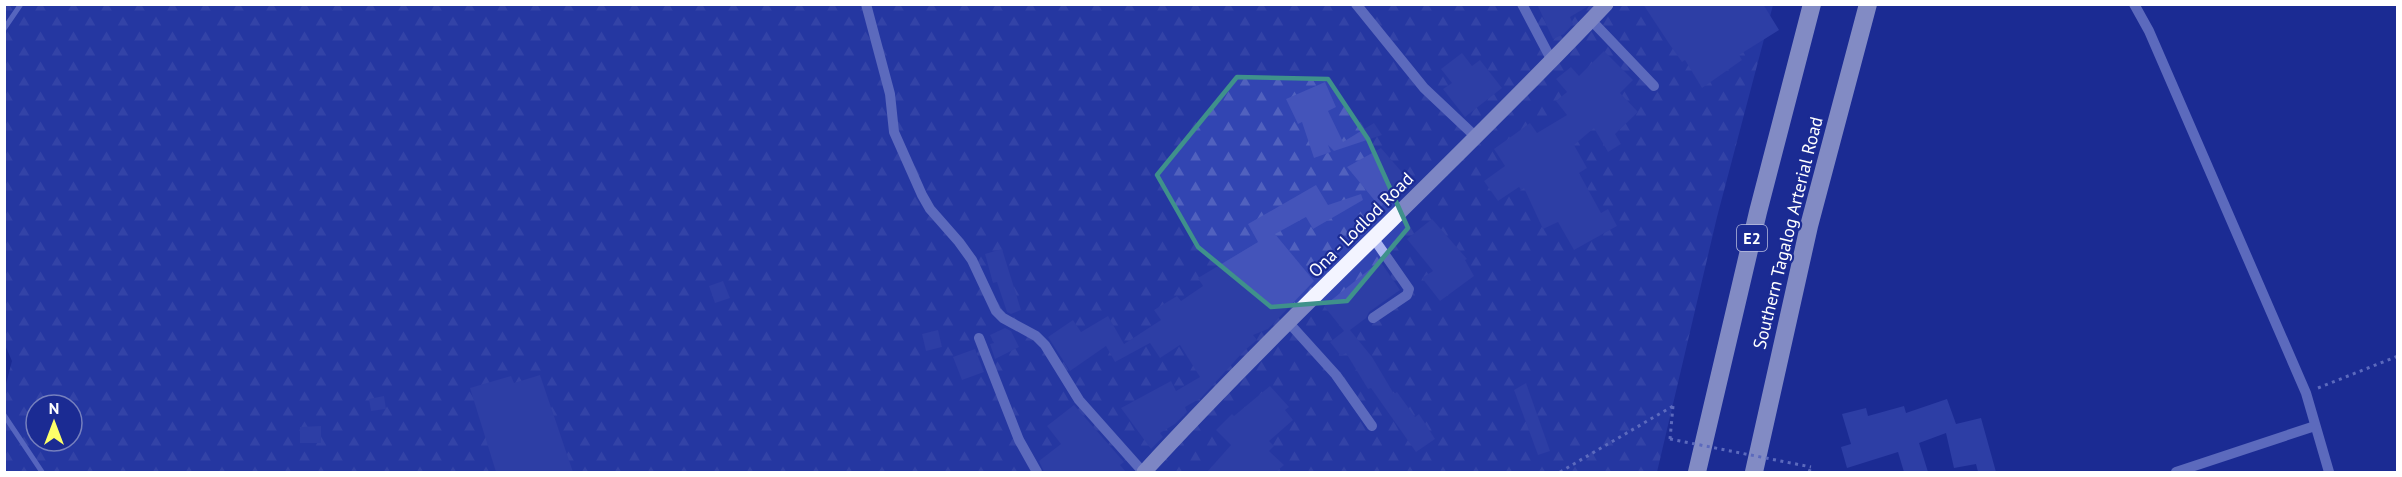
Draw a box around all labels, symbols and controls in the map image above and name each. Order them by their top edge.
street label: Southern Tagalog Arterial Road [1747,114,1828,352]
street label: Ona - Lodlod Road [1303,167,1418,282]
road number: E2 [1737,225,1767,251]
north arrow [24,393,84,453]
text: N [49,398,59,418]

